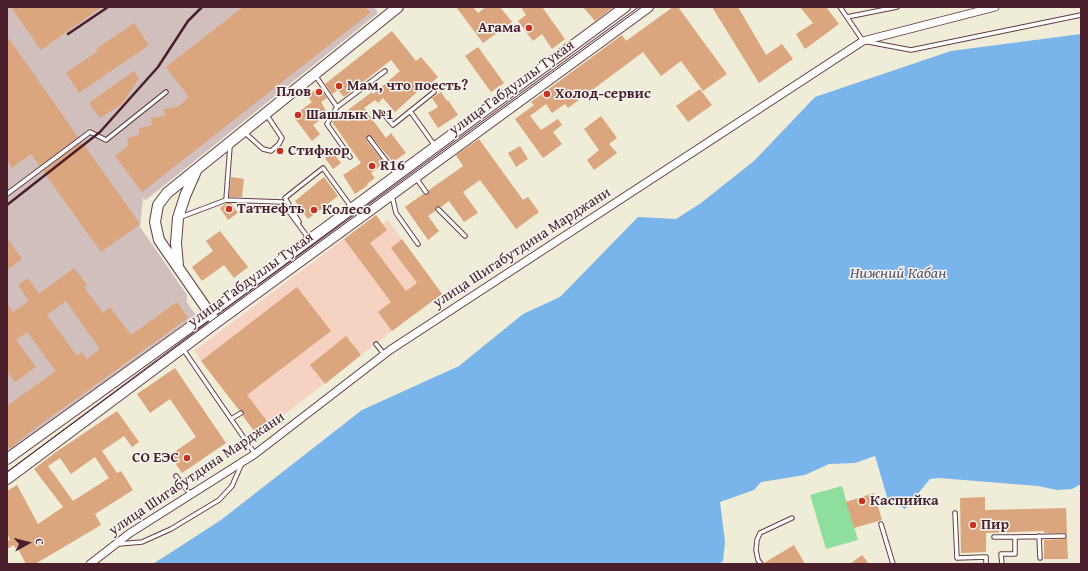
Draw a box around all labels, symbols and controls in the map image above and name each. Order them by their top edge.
place label: Агама [478,19,521,37]
marker: Агама [524,23,534,33]
street label: улица Габдуллы Тукая [446,36,578,140]
place label: Мам, что поесть? [347,77,468,95]
marker: Мам, что поесть? [334,81,344,91]
place label: Плов [276,83,311,101]
place label: Холод-сервис [555,85,651,103]
marker: Плов [314,87,324,97]
marker: Холод-сервис [542,89,552,99]
place label: Шашлык №1 [306,106,394,124]
marker: Шашлык №1 [293,110,303,120]
place label: Стифкор [288,142,350,160]
marker: Стифкор [275,146,285,156]
place label: R16 [380,157,405,175]
marker: R16 [367,161,377,171]
street label: улица Шигабутдина Марджани [430,184,614,312]
place label: Татнефть [237,200,304,218]
place label: Колесо [322,201,371,219]
marker: Татнефть [224,204,234,214]
marker: Колесо [309,205,319,215]
street label: улица Габдуллы Тукая [185,228,317,332]
water label: Нижний Кабан [850,264,946,284]
street label: улица Шигабутдина Марджани [106,408,288,540]
place label: СО ЕЭС [132,449,179,467]
marker: СО ЕЭС [182,453,192,463]
place label: Каспийка [870,492,939,510]
marker: Каспийка [857,496,867,506]
place label: Пир [981,516,1009,534]
marker: Пир [968,520,978,530]
north arrow [8,523,48,563]
text: С [32,537,48,546]

